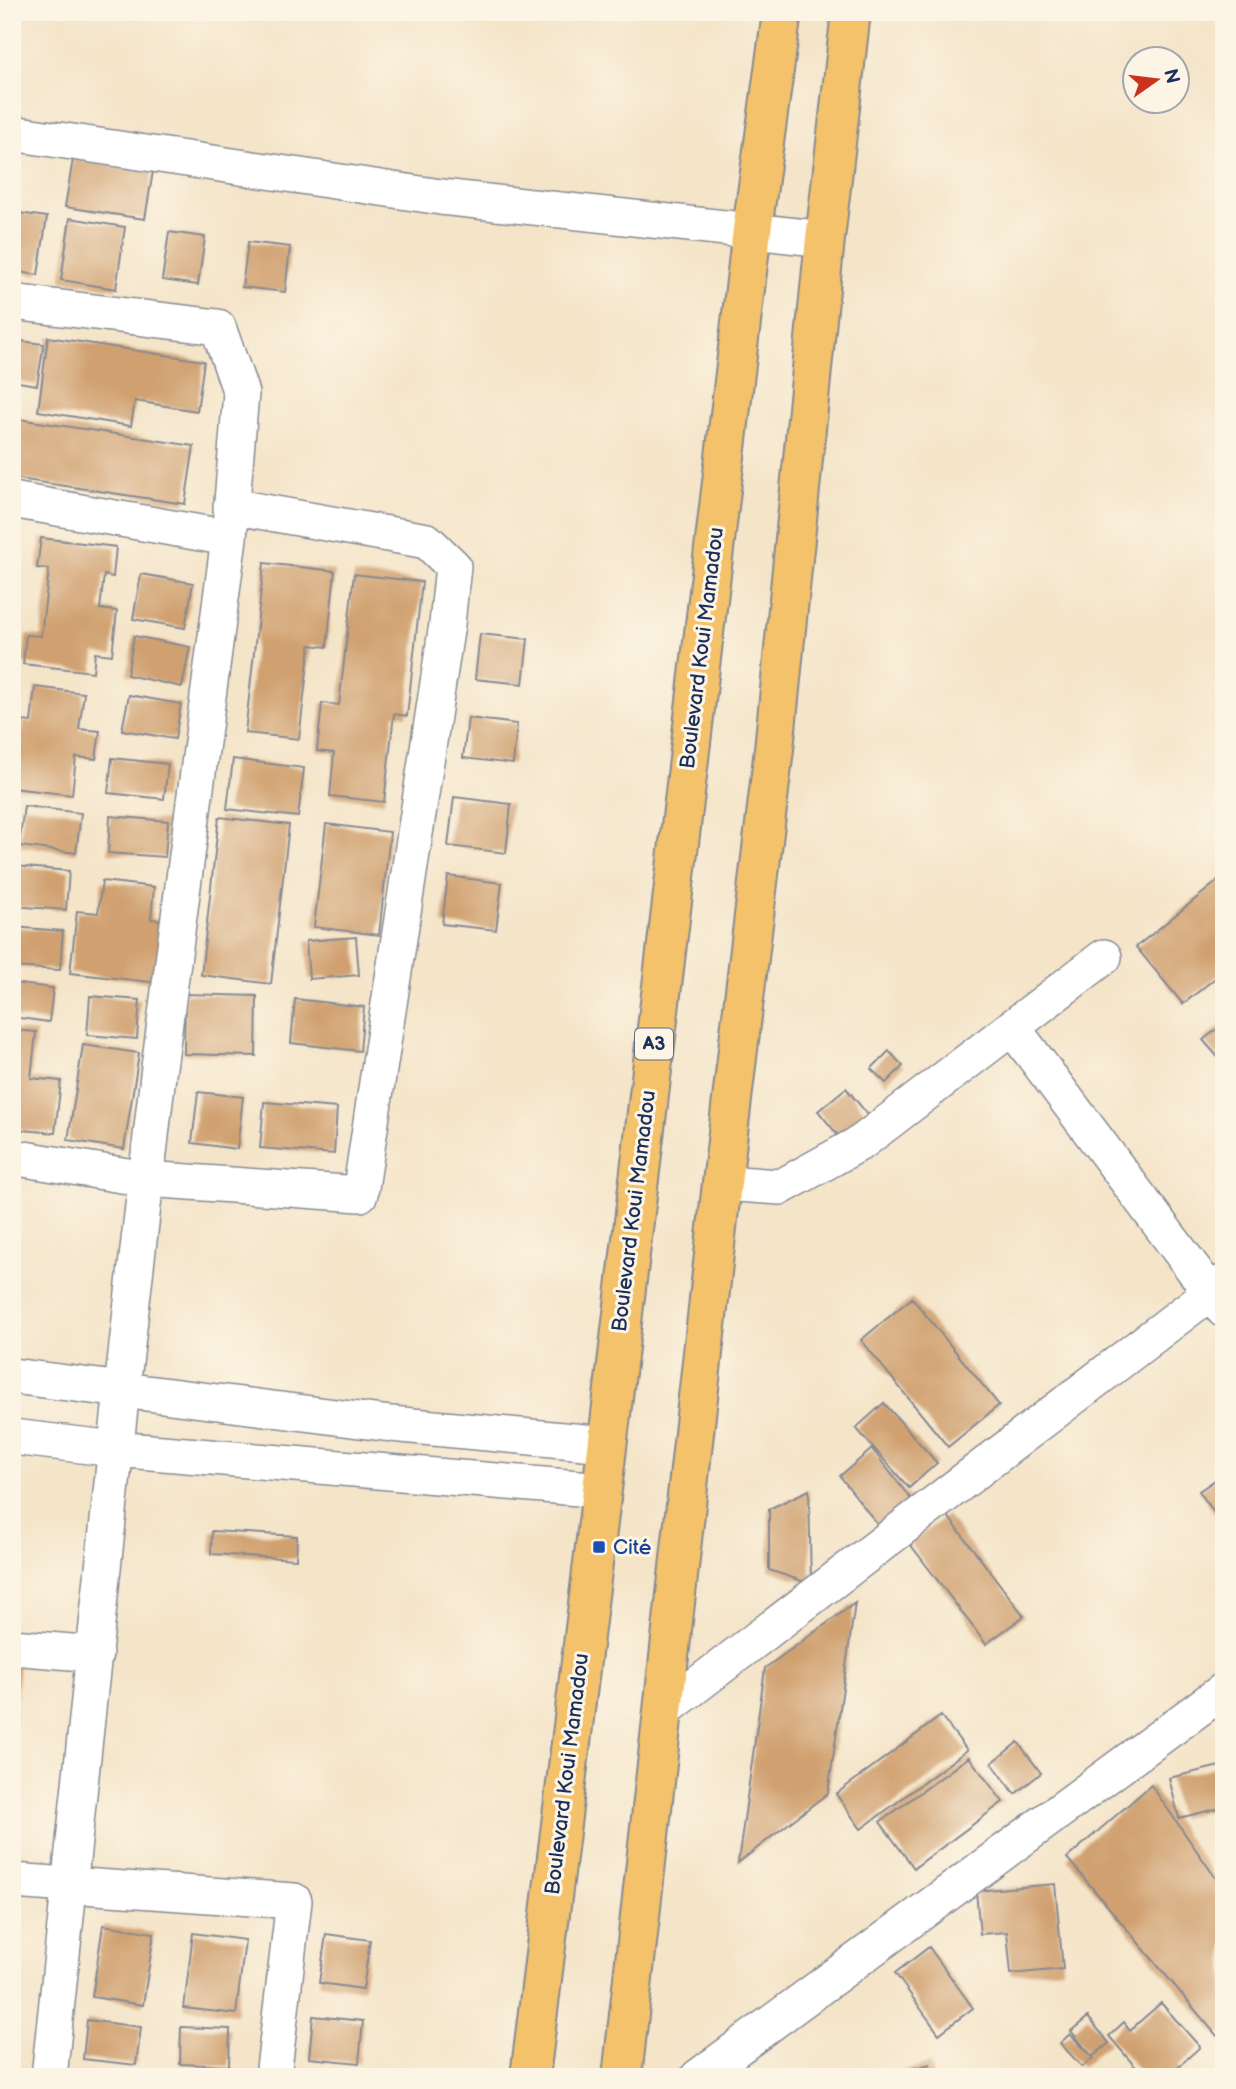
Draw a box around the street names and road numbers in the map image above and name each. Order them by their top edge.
street label: Boulevard Koui Mamadou [675,526,729,770]
road number: A3 [635,1028,673,1060]
street label: Boulevard Koui Mamadou [607,1089,661,1333]
street label: Boulevard Koui Mamadou [540,1652,594,1896]

